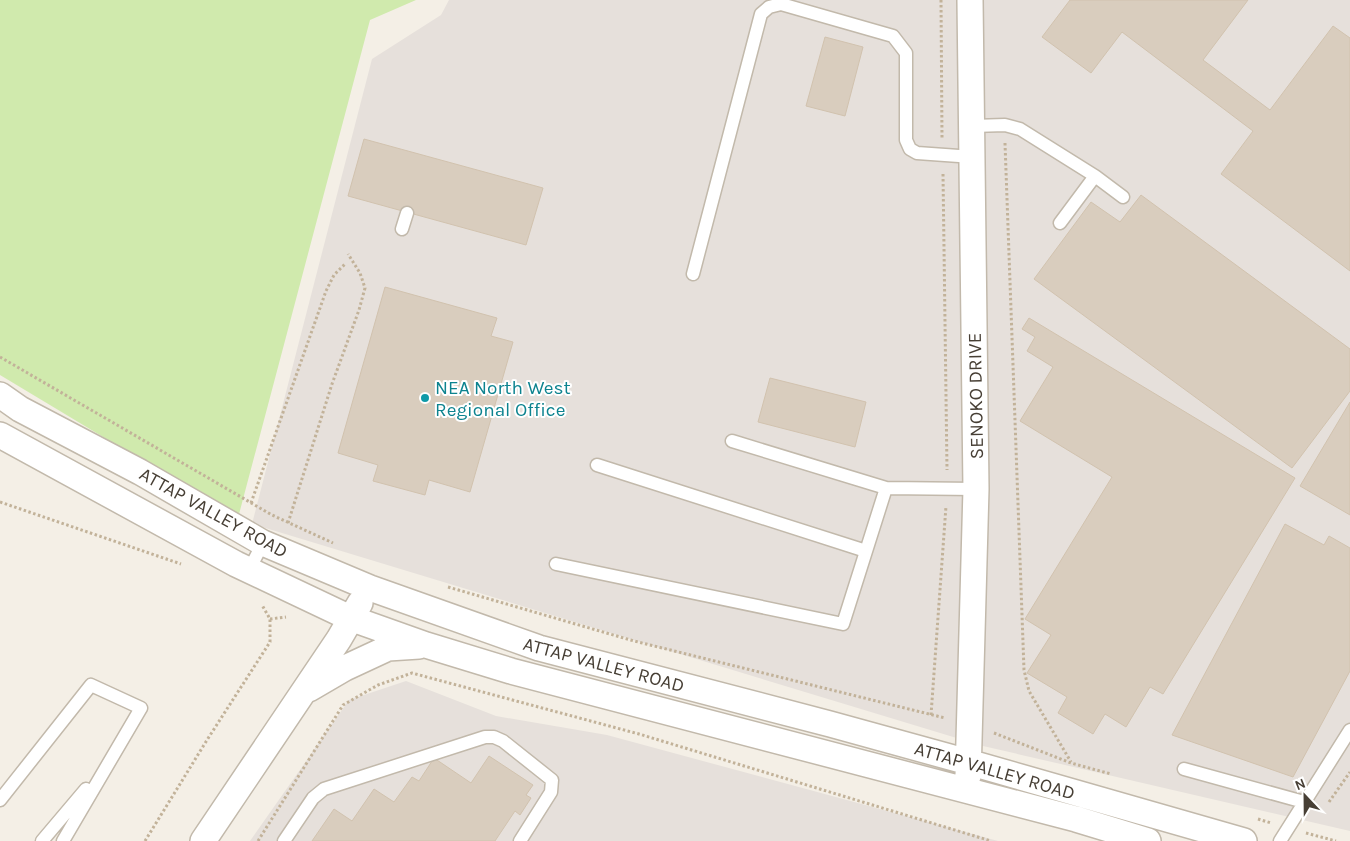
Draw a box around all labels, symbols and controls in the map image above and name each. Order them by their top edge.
street label: SENOKO DRIVE [964,332,988,459]
place label: NEA North West Regional Office [435,377,571,421]
marker: NEA North West Regional Office [419,392,431,404]
street label: ATTAP VALLEY ROAD [136,463,291,563]
street label: ATTAP VALLEY ROAD [521,633,687,697]
street label: ATTAP VALLEY ROAD [912,738,1078,804]
north arrow [1280,771,1330,821]
text: N [1292,775,1308,794]

